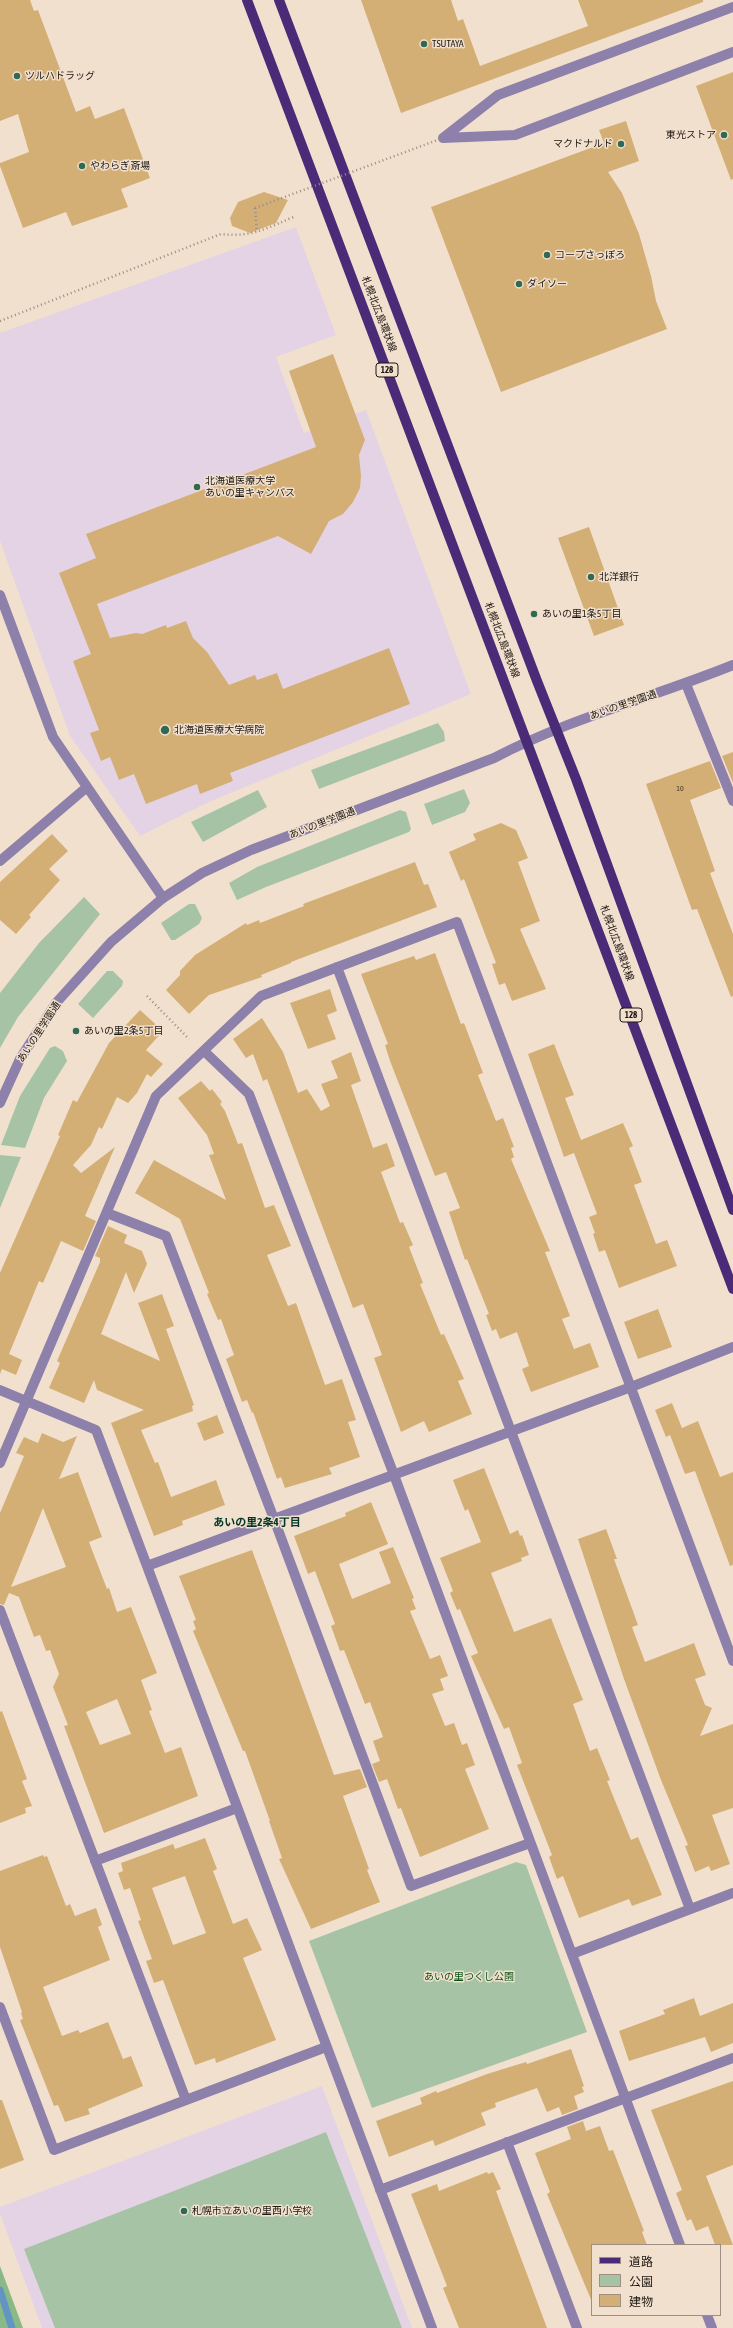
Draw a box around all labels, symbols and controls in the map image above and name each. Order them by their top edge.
place label: TSUTAYA [432,38,464,50]
marker: TSUTAYA [419,39,429,49]
place label: ツルハドラッグ [25,70,95,82]
marker: ツルハドラッグ [12,71,22,81]
place label: 東光ストア [666,129,716,141]
marker: 東光ストア [719,130,729,140]
place label: マクドナルド [553,138,613,150]
marker: マクドナルド [616,139,626,149]
place label: やわらぎ斎場 [90,160,150,172]
marker: やわらぎ斎場 [77,161,87,171]
place label: コープさっぽろ [555,249,625,261]
marker: コープさっぽろ [542,250,552,260]
street label: 札幌北広島環状線 [359,275,399,353]
place label: ダイソー [527,278,567,290]
marker: ダイソー [514,279,524,289]
road number: 128 [376,363,398,377]
place label: 北海道医療大学 あいの里キャンパス [205,475,295,498]
marker: 北海道医療大学 あいの里キャンパス [192,482,202,492]
place label: 北洋銀行 [599,571,639,583]
marker: 北洋銀行 [586,572,596,582]
street label: 札幌北広島環状線 [482,601,522,679]
place label: あいの里1条5丁目 [542,608,621,620]
marker: あいの里1条5丁目 [529,609,539,619]
street label: あいの里学園通 [588,688,658,722]
marker: 北海道医療大学病院 [159,724,171,736]
place label: 北海道医療大学病院 [174,724,264,736]
house number: 10 [676,783,684,793]
street label: あいの里学園通 [287,805,357,841]
street label: 札幌北広島環状線 [598,903,636,983]
street label: あいの里学園通 [15,999,63,1065]
road number: 128 [620,1008,642,1022]
place label: あいの里2条5丁目 [84,1025,163,1037]
marker: あいの里2条5丁目 [71,1026,81,1036]
district label: あいの里2条4丁目 [213,1516,301,1530]
park label: あいの里つくし公園 [424,1971,514,1983]
place label: 札幌市立あいの里西小学校 [192,2205,312,2217]
marker: 札幌市立あいの里西小学校 [179,2206,189,2216]
legend [591,2244,721,2316]
text: 道路 [629,2255,653,2269]
text: 公園 [629,2275,653,2289]
text: 建物 [629,2295,653,2309]

